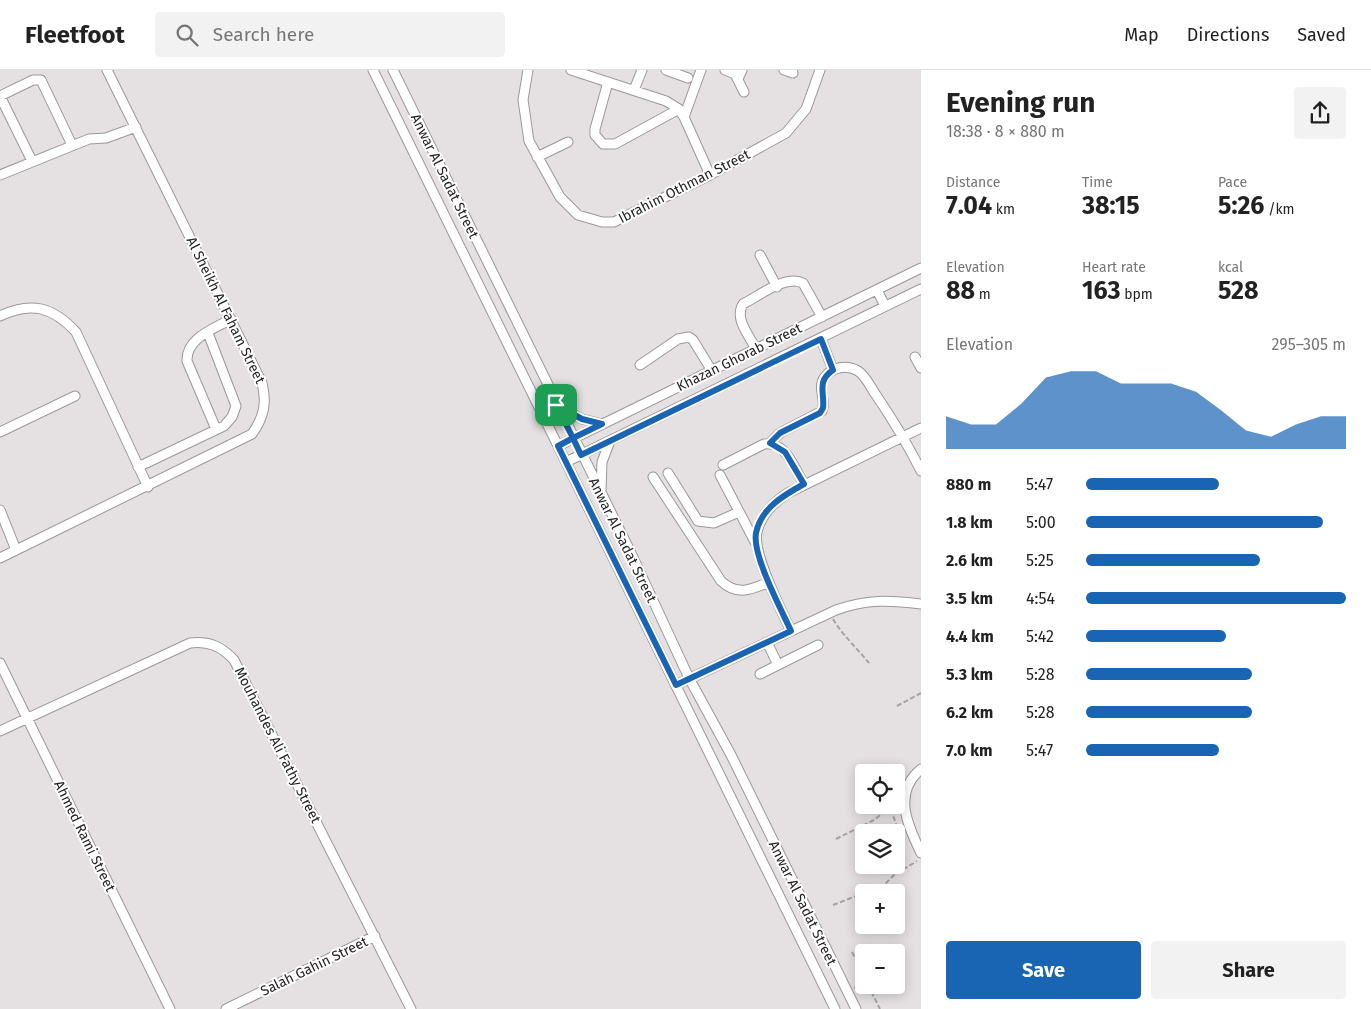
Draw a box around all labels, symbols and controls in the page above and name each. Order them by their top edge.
search box [155,12,505,57]
text: Fleetfoot [25,21,125,49]
icon: search [173,21,201,49]
text: Search here [213,23,314,46]
text: Map [1124,24,1159,46]
text: Directions [1187,24,1269,46]
text: Saved [1297,24,1346,46]
text: Evening run [946,86,1095,119]
button: share [1294,87,1346,139]
street label: Anwar Al Sadat Street [407,111,483,242]
text: 18:38 · 8 × 880 m [946,122,1065,141]
street label: Ibrahim Othman Street [616,145,754,227]
text: Distance [946,174,1000,191]
text: Time [1082,174,1113,191]
text: Pace [1218,174,1247,191]
text: 7.04 [946,191,992,221]
text: 38:15 [1082,191,1140,221]
text: 5:26 [1218,191,1264,221]
text: km [992,201,1015,218]
text: /km [1264,201,1295,218]
street label: Al Sheikh Al Faham Street [183,234,269,387]
text: Elevation [946,259,1005,276]
text: Heart rate [1082,259,1146,276]
text: kcal [1218,259,1243,276]
text: 88 [946,276,975,306]
text: 163 [1082,276,1120,306]
text: 528 [1218,276,1259,306]
text: m [975,286,991,303]
text: bpm [1120,286,1153,303]
street label: Khazan Ghorab Street [674,319,805,395]
text: Elevation [946,335,1013,354]
text: 295–305 m [1272,335,1346,354]
pin [535,384,577,426]
icon: arrive [542,391,570,419]
street label: Anwar Al Sadat Street [585,475,661,606]
text: 880 m [946,475,991,494]
text: 5:47 [1026,475,1053,494]
text: 1.8 km [946,513,993,532]
text: 5:00 [1026,513,1056,532]
text: 2.6 km [946,551,993,570]
text: 5:25 [1026,551,1054,570]
text: 3.5 km [946,589,993,608]
text: 4:54 [1026,589,1055,608]
text: 4.4 km [946,627,994,646]
text: 5:42 [1026,627,1054,646]
street label: Mouhandes Ali Fathy Street [231,664,325,827]
text: 5.3 km [946,665,993,684]
text: 5:28 [1026,665,1055,684]
text: 6.2 km [946,703,993,722]
text: 5:28 [1026,703,1055,722]
text: 7.0 km [946,741,993,760]
text: 5:47 [1026,741,1053,760]
map controls [855,764,905,994]
button: locate [855,764,905,814]
street label: Ahmed Rami Street [50,778,119,895]
button: layers [855,824,905,874]
street label: Anwar Al Sadat Street [765,838,841,969]
button: + [855,884,905,934]
street label: Salah Gahin Street [258,933,371,1000]
button: Save [946,941,1141,999]
button: Share [1151,941,1346,999]
button: − [855,944,905,994]

